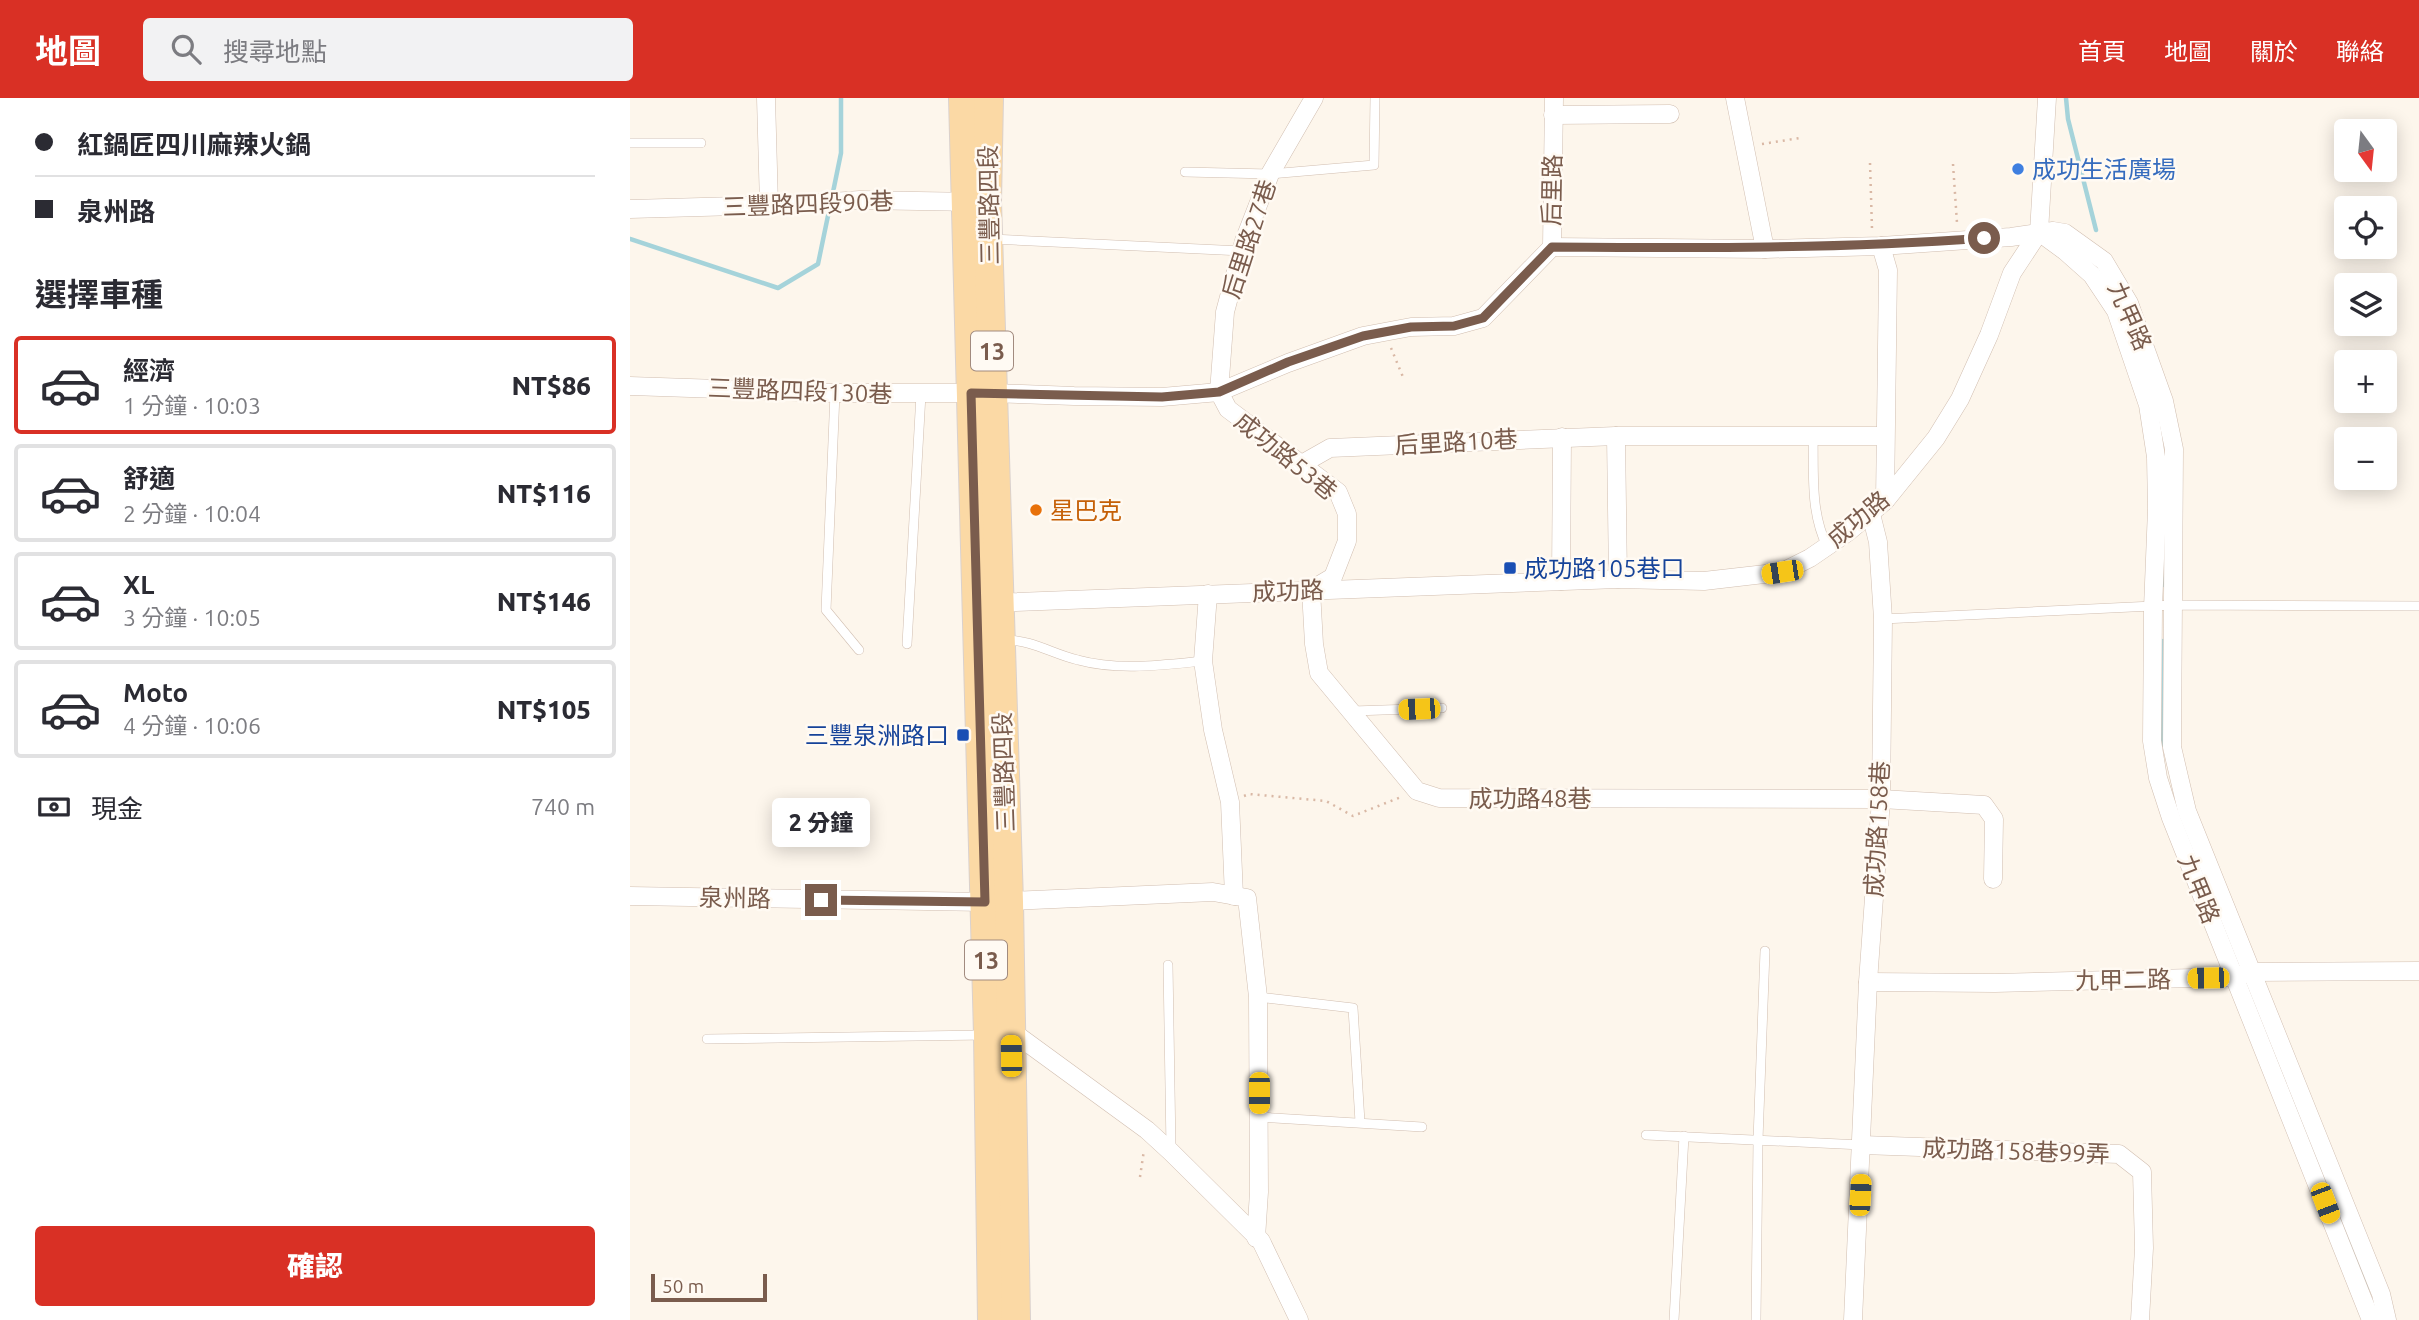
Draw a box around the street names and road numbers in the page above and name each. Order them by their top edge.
street label: 三豐路四段 [974,145,1004,265]
street label: 后里路 [1538,154,1566,226]
street label: 后里路27巷 [1217,176,1281,302]
street label: 三豐路四段90巷 [722,188,894,220]
street label: 九甲路 [2103,278,2157,354]
road number: 13 [971,332,1013,370]
street label: 三豐路四段130巷 [707,374,893,408]
street label: 成功路53巷 [1230,407,1342,505]
street label: 后里路10巷 [1394,425,1518,459]
street label: 成功路 [1822,486,1894,552]
street label: 成功路 [1252,576,1324,606]
street label: 三豐路四段 [988,712,1020,832]
street label: 成功路158巷 [1860,760,1894,898]
street label: 成功路48巷 [1468,785,1592,812]
street label: 九甲路 [2173,851,2225,927]
street label: 泉州路 [699,884,771,912]
road number: 13 [965,940,1007,980]
street label: 九甲二路 [2075,966,2171,994]
street label: 成功路158巷99弄 [1922,1134,2110,1168]

